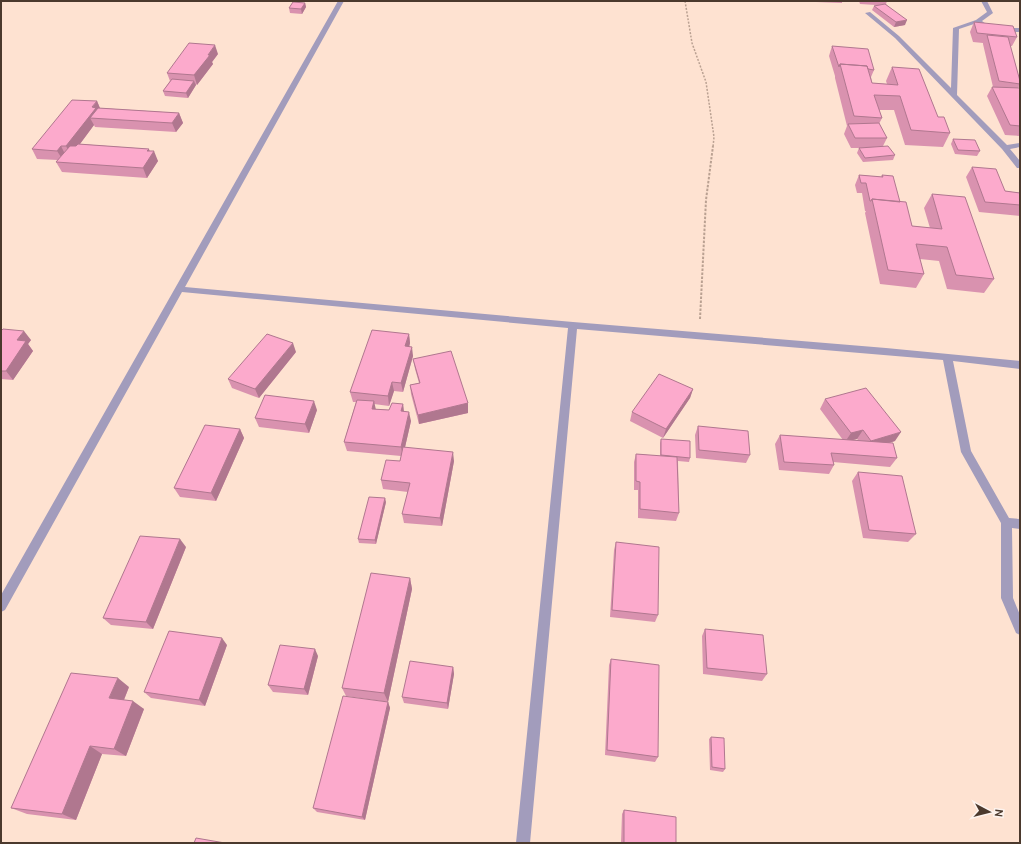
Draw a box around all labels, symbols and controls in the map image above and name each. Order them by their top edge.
north arrow [969,792,1009,832]
text: N [992,809,1006,818]

